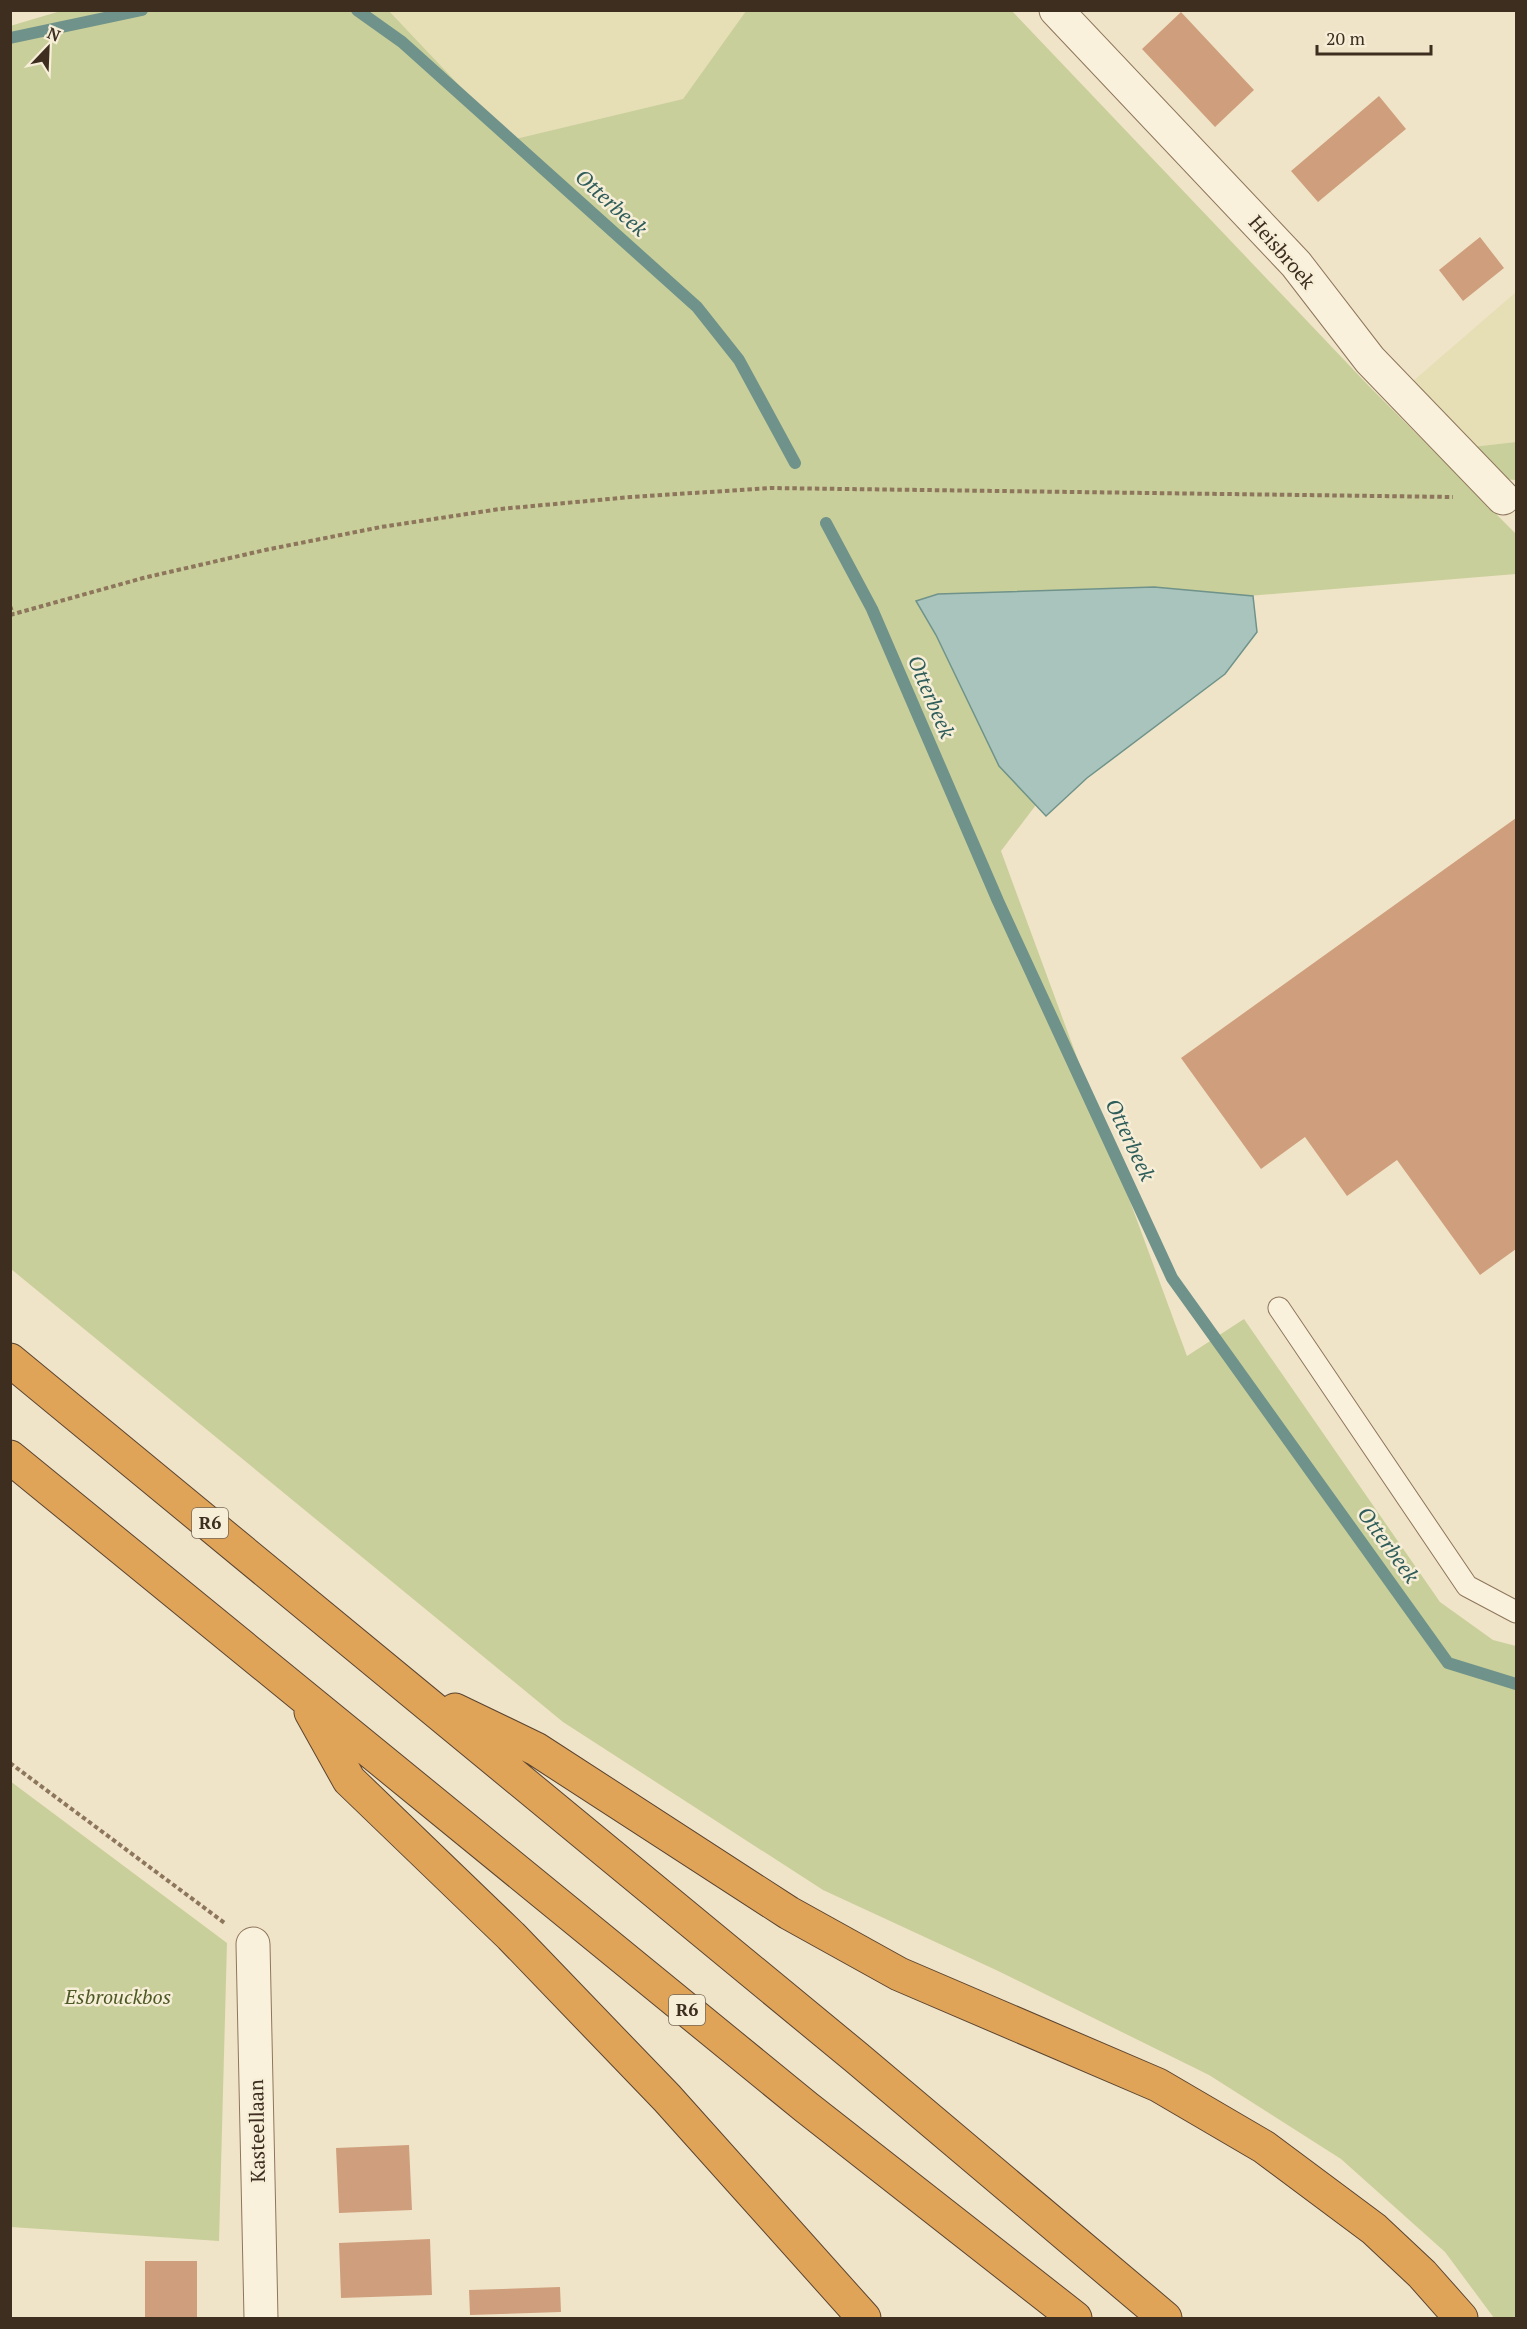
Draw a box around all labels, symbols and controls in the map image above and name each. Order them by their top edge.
north arrow [18,18,78,78]
scale bar [1317,18,1431,56]
text: N [44,22,64,47]
text: 20 m [1326,26,1366,50]
water label: Otterbeek [570,162,654,243]
street label: Heisbroek [1243,209,1322,295]
water label: Otterbeek [902,651,962,743]
water label: Otterbeek [1100,1094,1163,1186]
water label: Otterbeek [1352,1501,1426,1589]
road number: R6 [192,1508,228,1538]
park label: Esbrouckbos [64,1983,171,2010]
road number: R6 [669,1995,705,2025]
street label: Kasteellaan [242,2079,271,2183]

